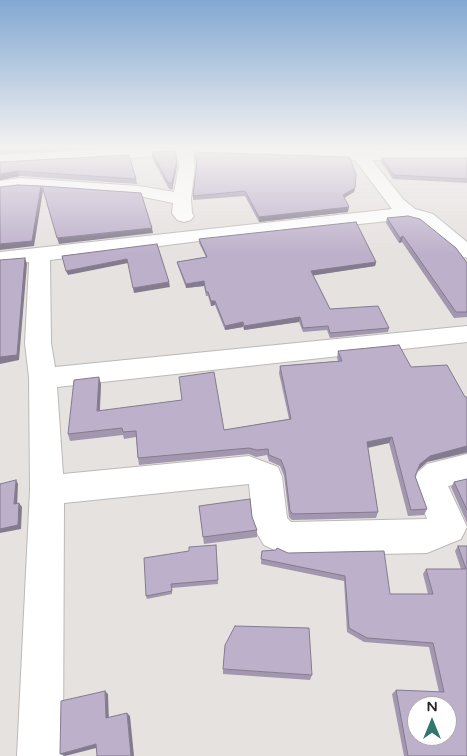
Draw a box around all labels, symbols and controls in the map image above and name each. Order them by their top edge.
north arrow [407,696,457,746]
text: N [426,698,438,715]

